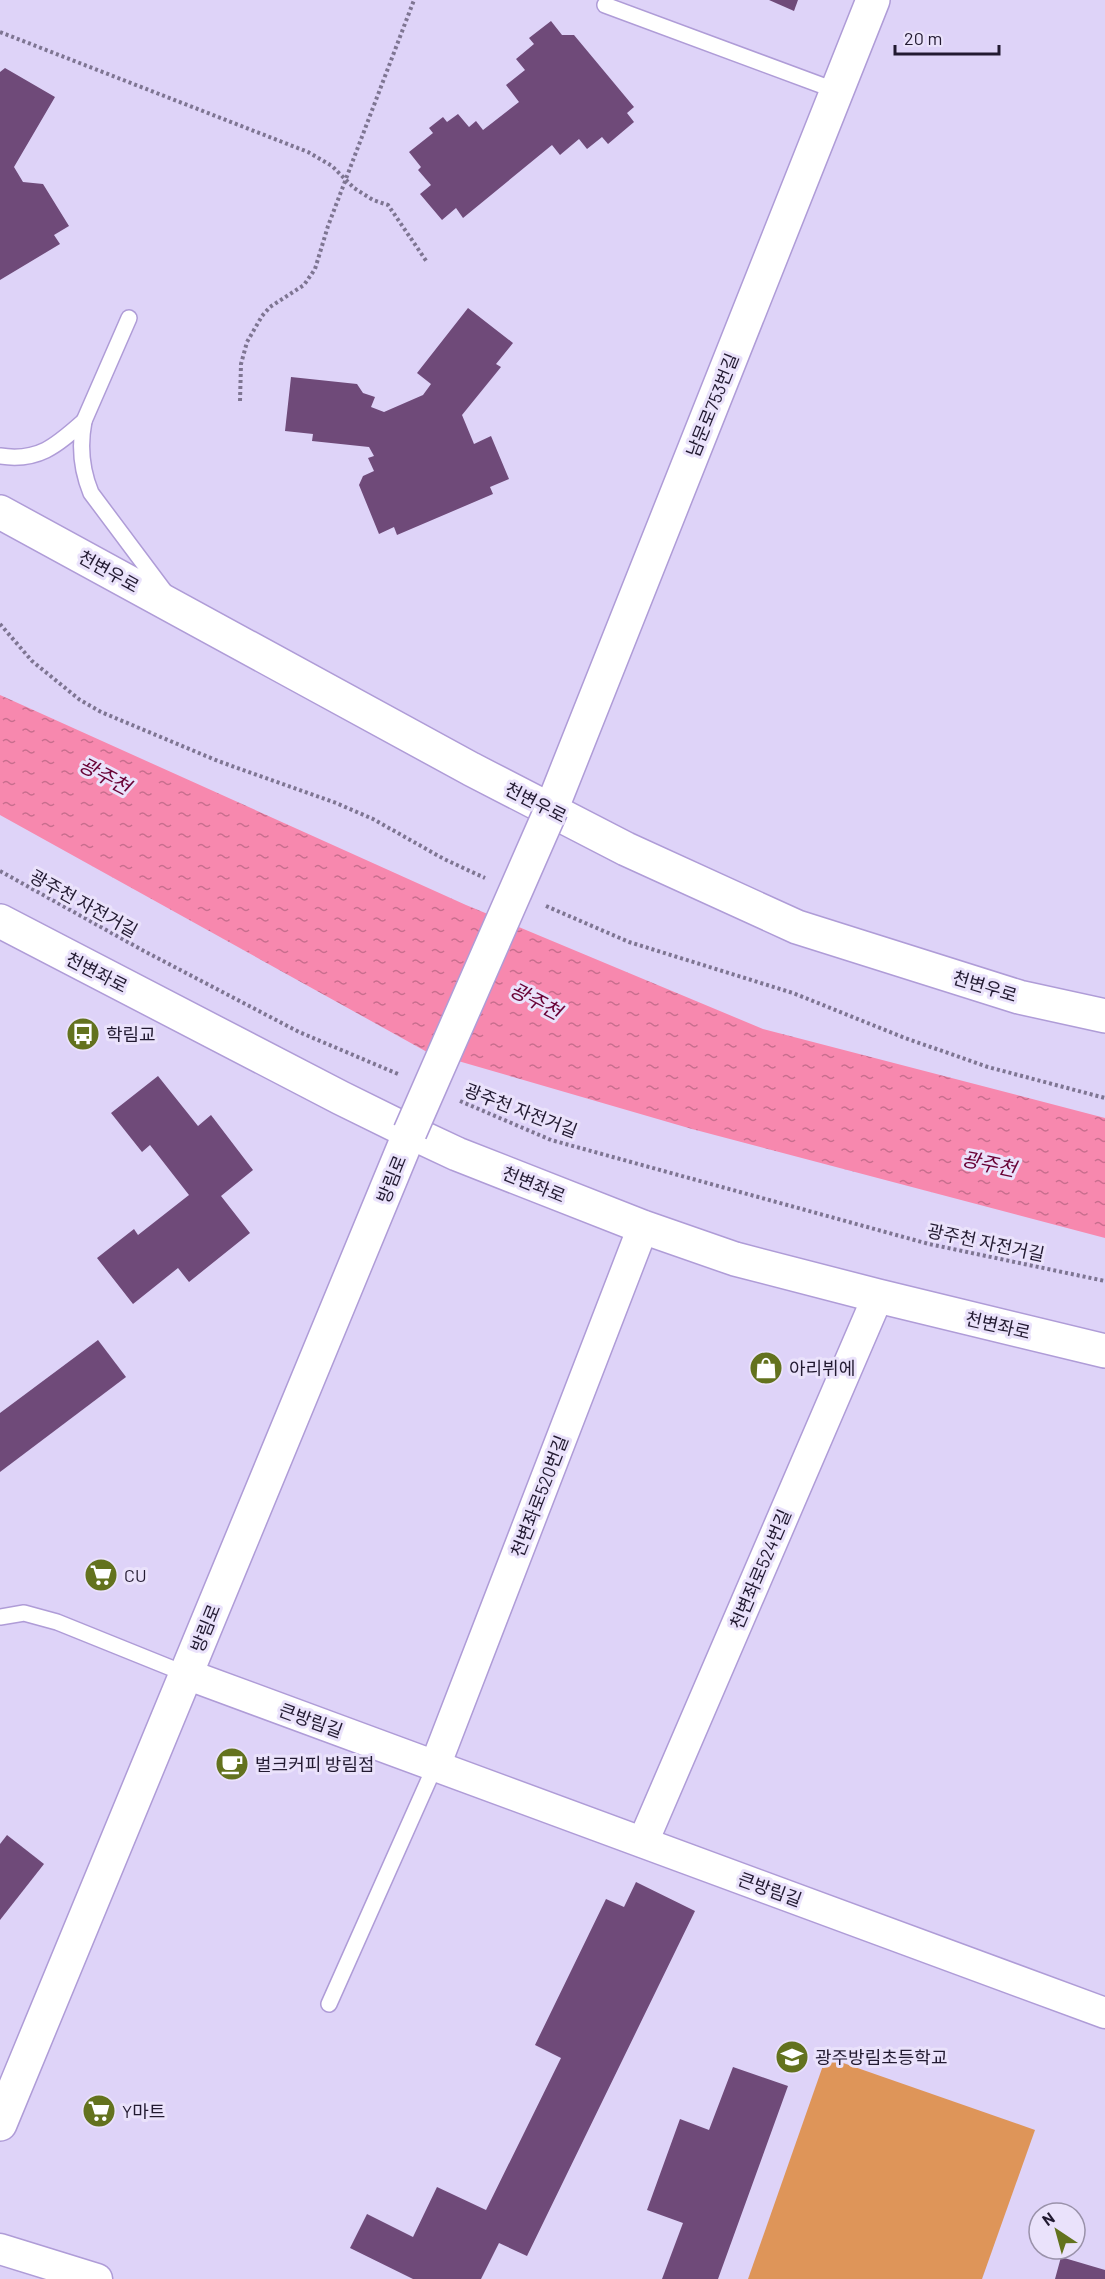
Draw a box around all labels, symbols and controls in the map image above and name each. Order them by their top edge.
scale bar [895,18,998,56]
text: 20 m [904,27,942,49]
street label: 남문로753번길 [681,350,743,460]
street label: 천변우로 [75,545,143,597]
water label: 광주천 [75,751,137,800]
street label: 천변우로 [501,777,571,827]
street label: 광주천 자전거길 [26,864,142,942]
street label: 천변좌로 [62,947,132,997]
street label: 천변우로 [950,966,1020,1006]
water label: 광주천 [506,976,568,1025]
bus stop icon: 학림교 [65,1016,101,1052]
place label: 학림교 [106,1023,156,1045]
street label: 광주천 자전거길 [461,1078,581,1142]
water label: 광주천 [960,1146,1021,1181]
street label: 방림로 [371,1152,411,1206]
street label: 천변좌로 [499,1161,569,1207]
street label: 광주천 자전거길 [925,1219,1047,1265]
street label: 천변좌로 [963,1307,1033,1343]
shop icon: 아리뷔에 [748,1350,784,1386]
place label: 아리뷔에 [789,1357,855,1379]
street label: 천변좌로520번길 [506,1432,572,1560]
street label: 천변좌로524번길 [725,1506,795,1632]
supermarket icon: CU [83,1557,119,1593]
place label: CU [124,1564,147,1586]
street label: 방림로 [185,1601,225,1655]
street label: 큰방림길 [276,1698,346,1742]
cafe icon: 벌크커피 방림점 [214,1746,250,1782]
place label: 벌크커피 방림점 [255,1753,375,1775]
street label: 큰방림길 [735,1867,805,1911]
school or university icon: 광주방림초등학교 [774,2039,810,2075]
place label: 광주방림초등학교 [815,2046,947,2068]
supermarket icon: Y마트 [81,2093,117,2129]
place label: Y마트 [122,2100,165,2122]
north arrow [1027,2201,1087,2261]
text: N [1038,2208,1058,2229]

